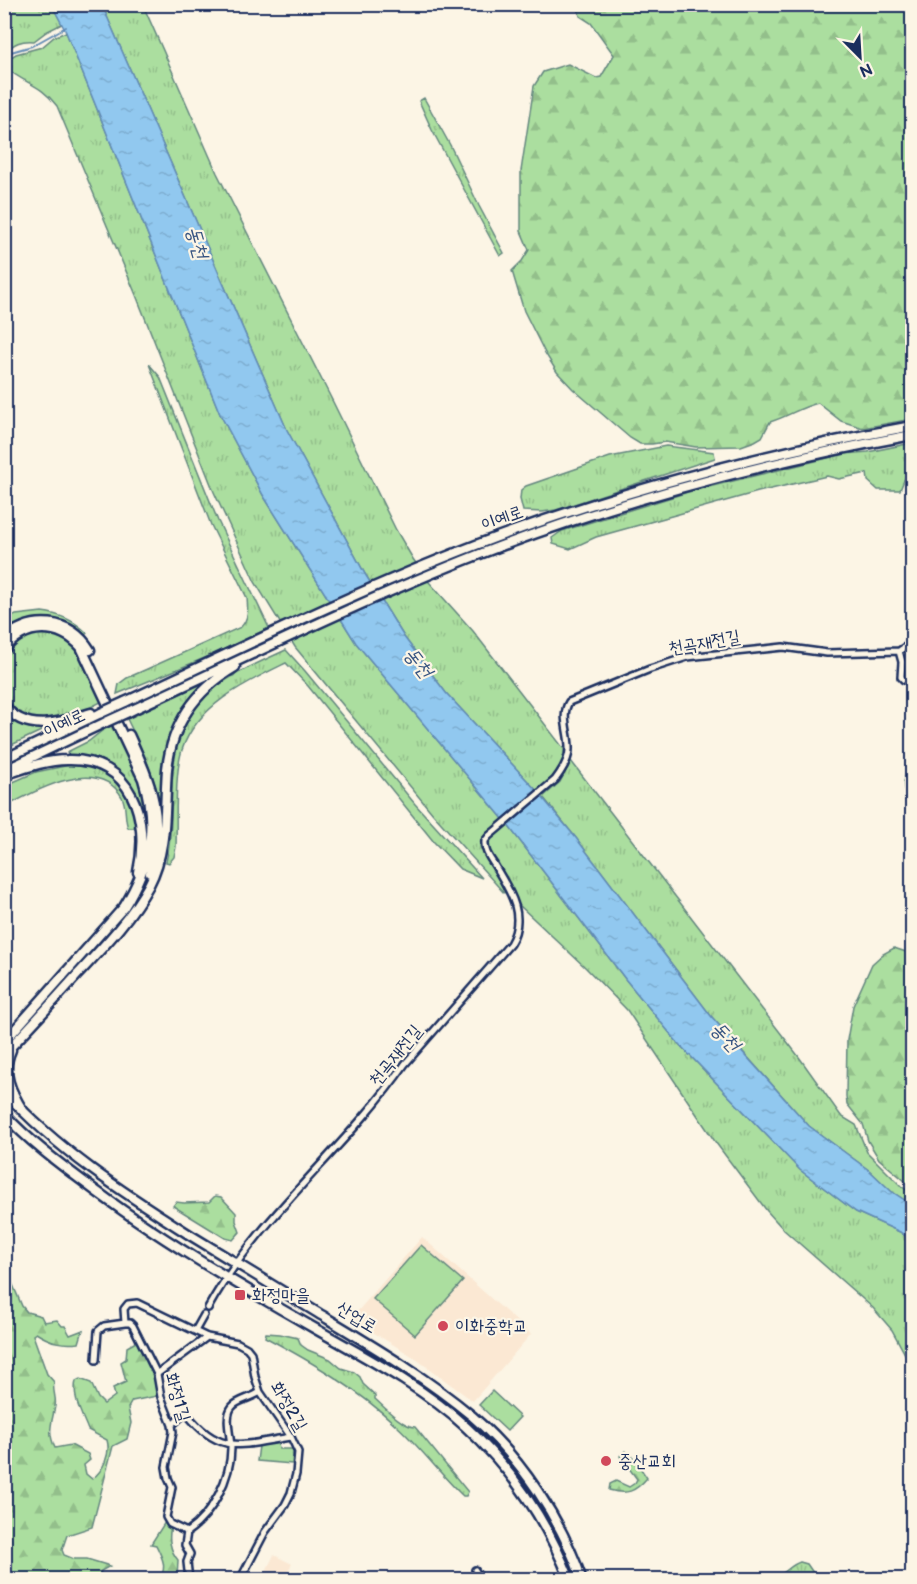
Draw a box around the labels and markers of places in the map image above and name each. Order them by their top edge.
place label: 화정마을 [252,1285,310,1306]
marker: 화정마을 [233,1288,247,1302]
place label: 이화중학교 [455,1316,527,1337]
marker: 이화중학교 [436,1319,450,1333]
place label: 중산교회 [618,1451,676,1472]
marker: 중산교회 [599,1454,613,1468]

